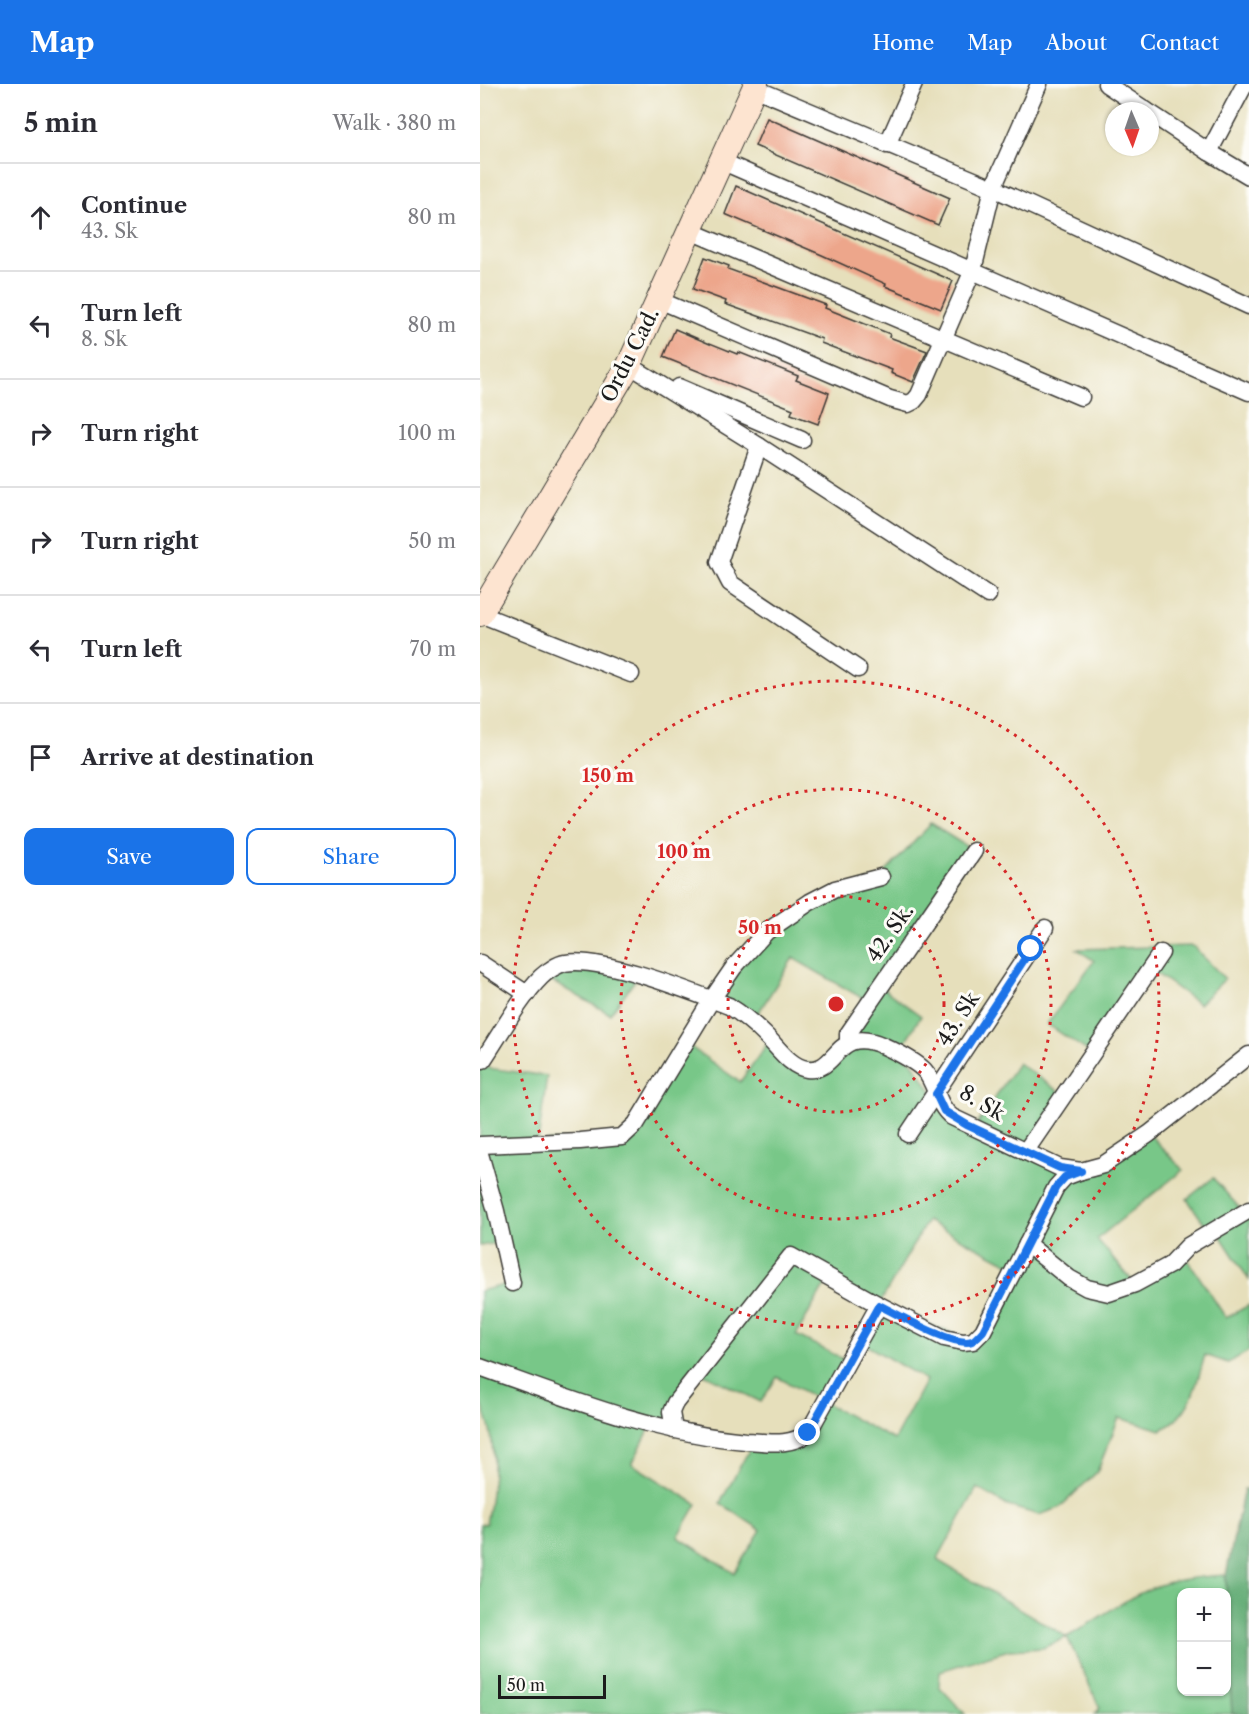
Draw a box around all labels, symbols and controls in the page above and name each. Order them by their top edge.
text: Map [30,25,94,59]
text: Home [873,30,934,55]
text: Map [967,30,1012,55]
text: About [1045,30,1107,55]
text: Contact [1140,30,1219,55]
north arrow [1105,102,1159,156]
text: 5 min [24,107,98,139]
text: Walk · 380 m [332,111,456,135]
text: Continue [81,192,187,219]
icon: ahead [24,201,57,234]
text: 80 m [408,205,456,229]
text: 43. Sk [81,219,138,243]
text: Turn left [81,300,182,327]
street label: Ordu Cad. [595,303,664,406]
icon: left [24,309,57,342]
text: 80 m [408,313,456,337]
text: 8. Sk [81,327,127,351]
icon: right [24,417,57,450]
text: Turn right [81,420,199,447]
text: 100 m [398,421,456,445]
icon: right [24,525,57,558]
text: Turn right [81,528,199,555]
text: 50 m [409,529,456,553]
icon: left [24,633,57,666]
text: Turn left [81,636,182,663]
text: 70 m [410,637,456,661]
icon: arrive [24,741,57,774]
text: Arrive at destination [81,744,314,771]
text: 150 m [582,765,634,787]
button: Save [24,828,234,885]
button: Share [246,828,456,885]
text: 100 m [657,841,711,863]
street label: 42. Sk. [861,899,919,967]
text: 50 m [738,917,782,939]
route start [1017,935,1043,961]
street label: 43. Sk [931,986,985,1050]
centre of rings [826,994,846,1014]
street label: 8. Sk [955,1079,1010,1126]
route end [794,1419,820,1445]
map controls [1177,1588,1231,1696]
button: + [1177,1588,1231,1642]
button: − [1177,1642,1231,1696]
scale bar [498,1672,606,1700]
text: 50 m [507,1675,545,1695]

